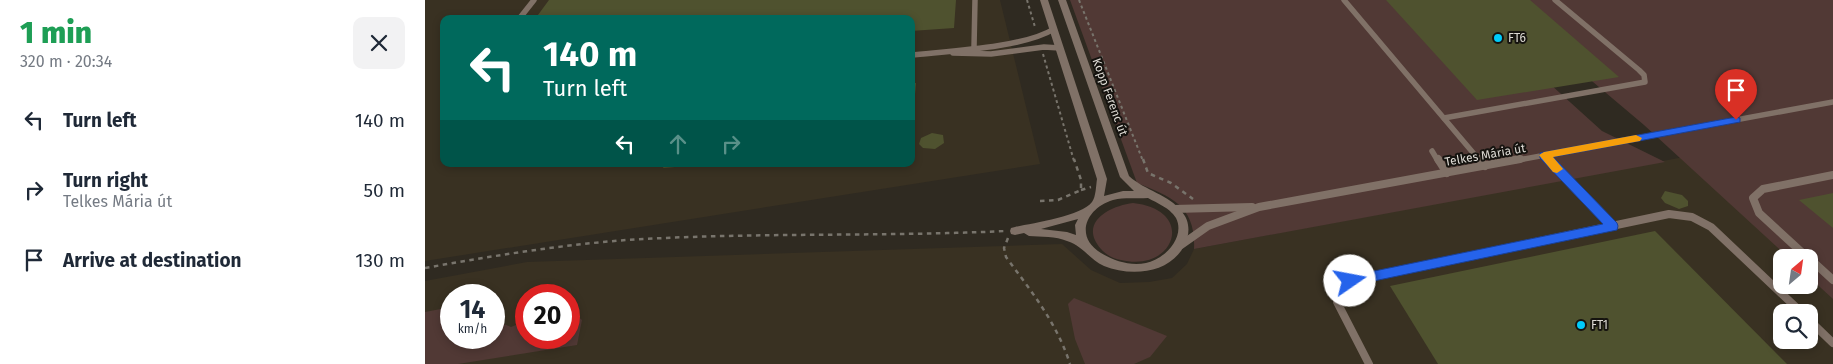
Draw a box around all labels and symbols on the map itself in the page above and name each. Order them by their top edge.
place label: FT6 [1508,31,1526,45]
marker: FT6 [1492,32,1504,44]
street label: Kopp Ferenc út [1089,56,1131,138]
pin [1715,69,1757,120]
street label: Telkes Mária út [1443,141,1527,169]
north arrow [1773,249,1817,294]
position arrow [1323,254,1375,306]
speed limit sign: 20 [515,284,580,349]
place label: FT1 [1591,318,1608,332]
marker: FT1 [1575,319,1587,331]

